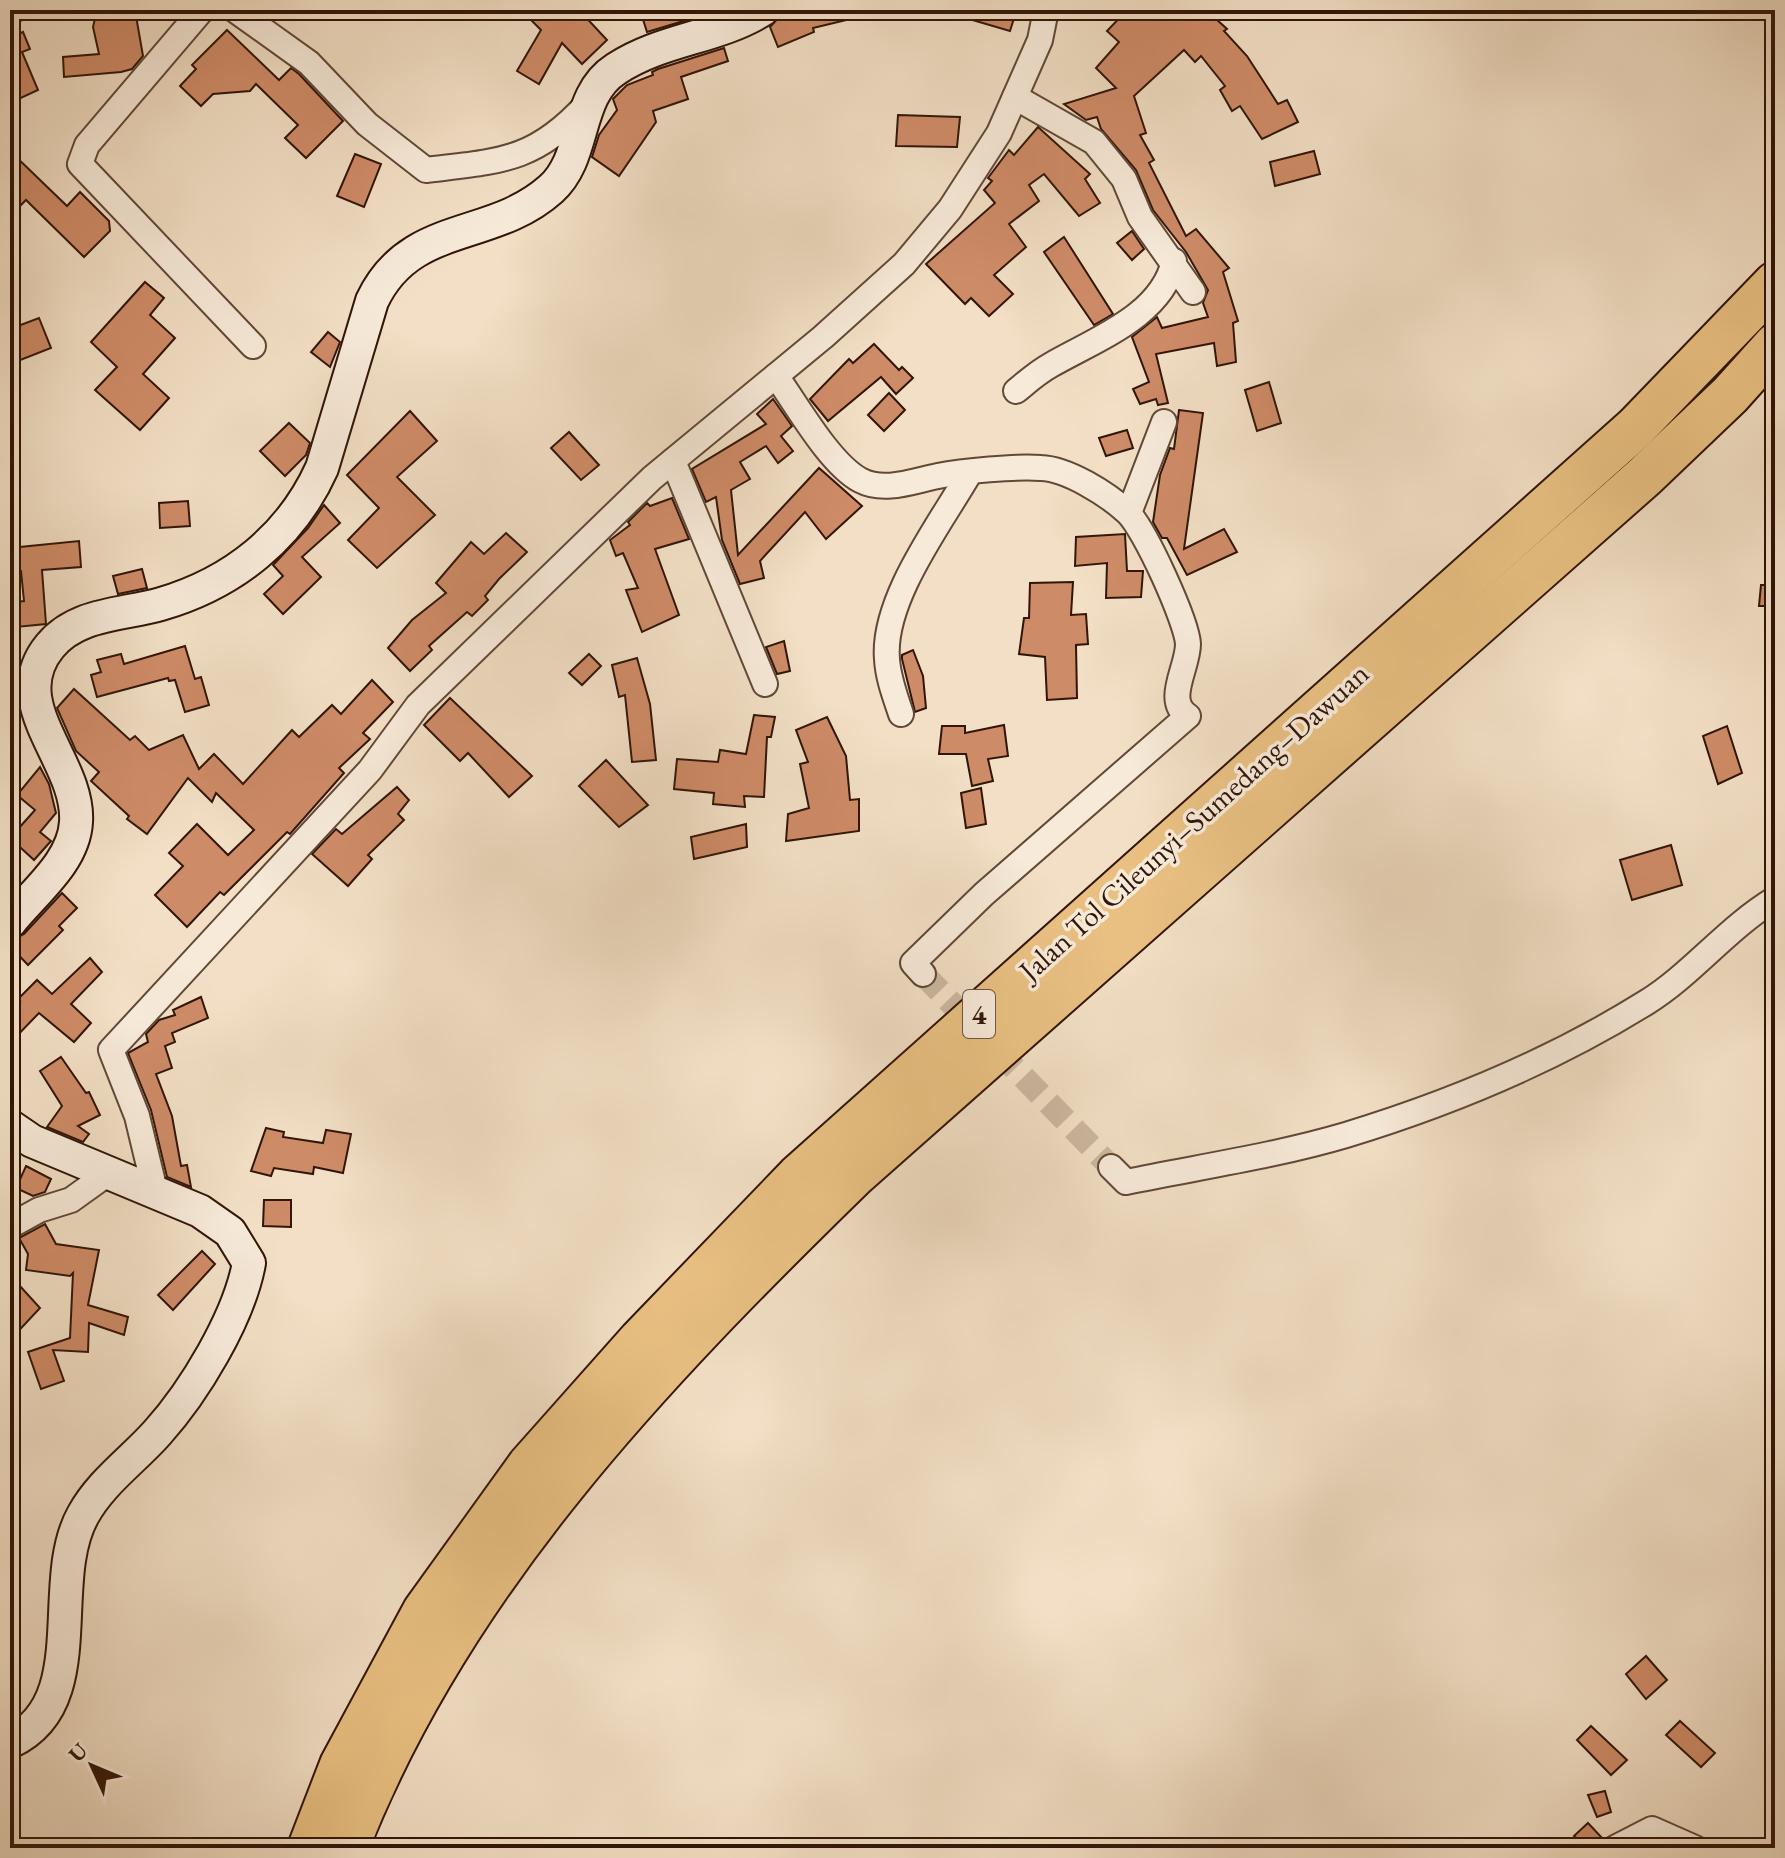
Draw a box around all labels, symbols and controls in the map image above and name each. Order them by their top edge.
street label: Jalan Tol Cileunyi–Sumedang–Dawuan [1008,654,1377,991]
road number: 4 [963,990,995,1038]
north arrow [52,1726,132,1806]
text: U [62,1736,95,1768]

